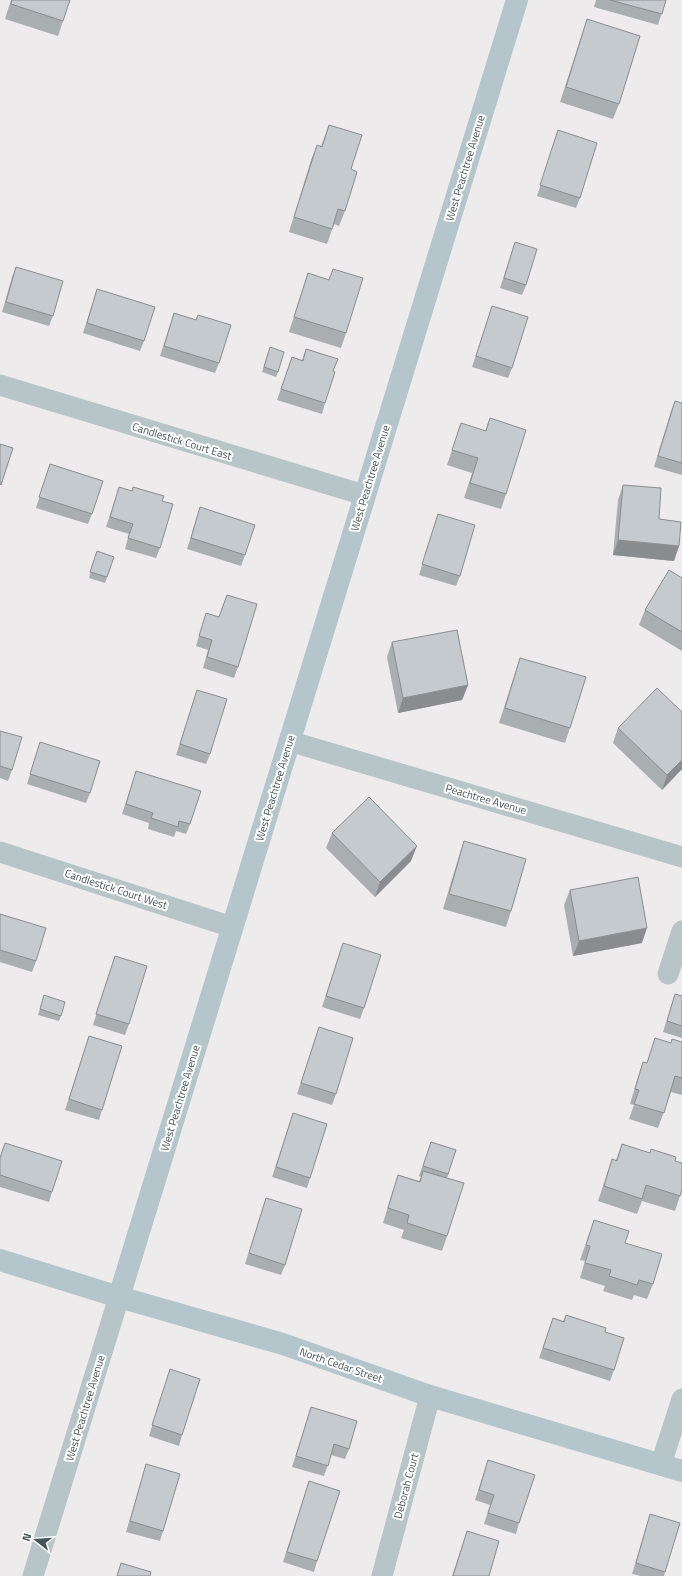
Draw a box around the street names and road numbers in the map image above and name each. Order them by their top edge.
street label: West Peachtree Avenue [441,113,489,223]
street label: Candlestick Court East [130,418,234,464]
street label: West Peachtree Avenue [346,423,394,533]
street label: West Peachtree Avenue [251,733,299,843]
street label: Peachtree Avenue [444,780,529,818]
street label: Candlestick Court West [63,865,169,913]
street label: West Peachtree Avenue [156,1043,204,1153]
street label: North Cedar Street [297,1343,385,1387]
street label: West Peachtree Avenue [61,1353,109,1463]
street label: Deborah Court [390,1451,422,1520]

